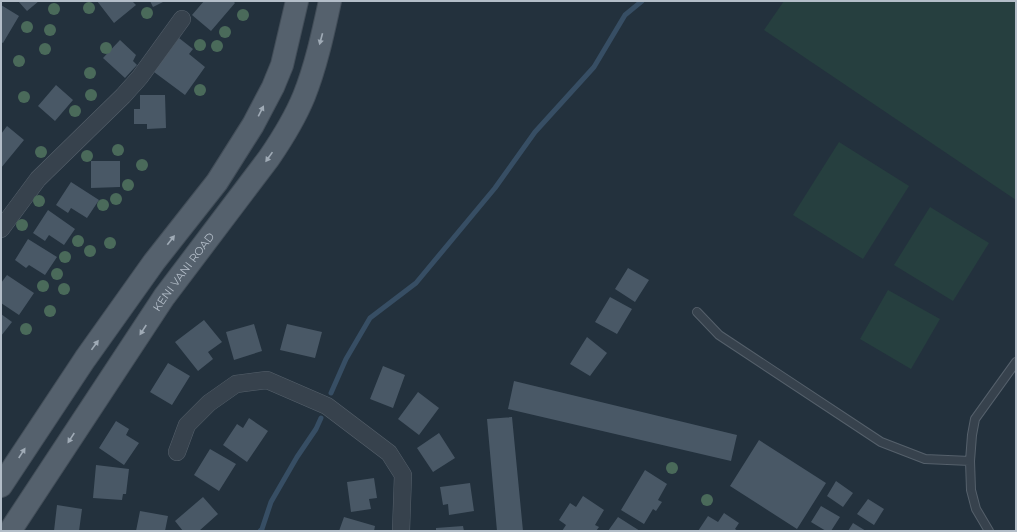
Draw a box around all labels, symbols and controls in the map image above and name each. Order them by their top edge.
one-way arrow [318,33,324,45]
one-way arrow [258,105,264,116]
one-way arrow [265,152,273,163]
street label: KENI VANI ROAD [150,230,217,314]
one-way arrow [167,235,175,246]
one-way arrow [139,324,146,335]
one-way arrow [90,340,98,350]
one-way arrow [67,433,75,443]
one-way arrow [19,447,26,459]

